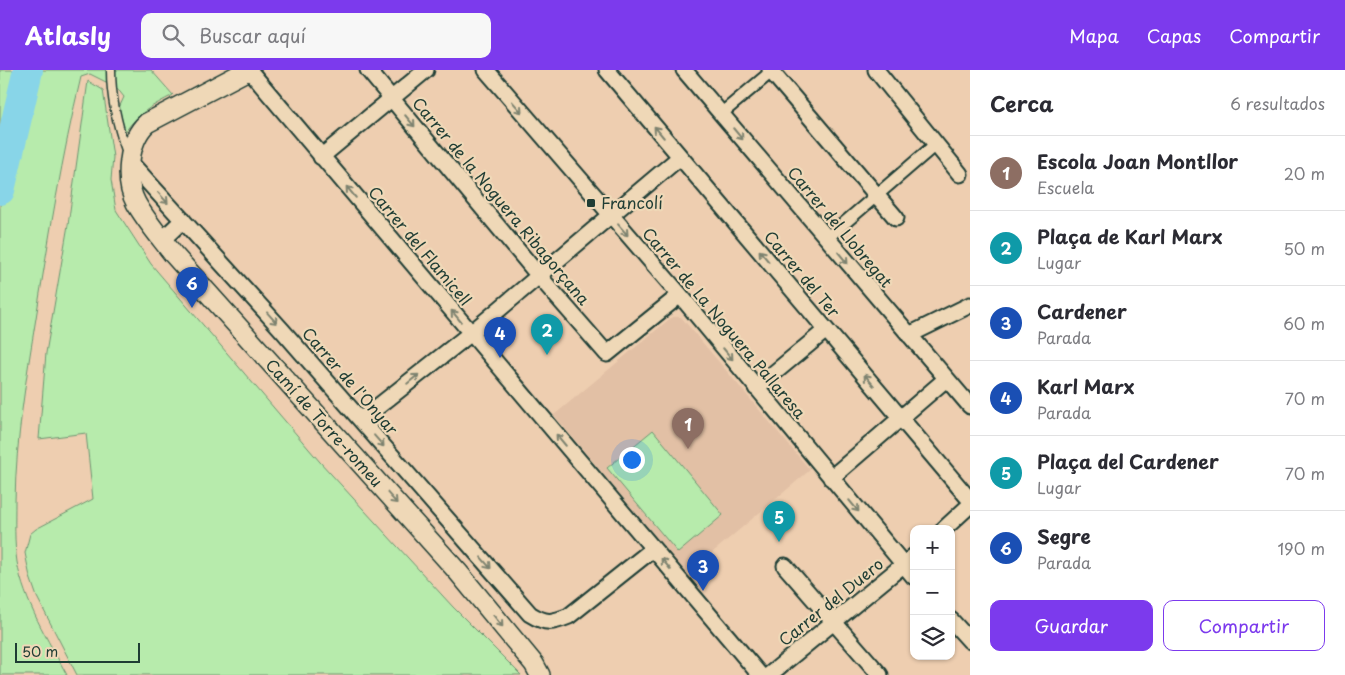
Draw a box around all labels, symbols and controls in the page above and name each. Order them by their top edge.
search box [141,13,491,58]
text: Atlasly [25,17,111,53]
icon: search [159,21,187,49]
text: Buscar aquí [199,21,306,49]
text: Mapa [1069,22,1119,49]
text: Capas [1147,22,1201,49]
text: Compartir [1229,22,1320,49]
text: Cerca [990,87,1054,119]
street label: Carrer de la Noguera Ribagorçana [407,91,596,310]
text: 6 resultados [1230,91,1325,115]
one-way arrow [512,100,523,113]
one-way arrow [405,114,416,127]
one-way arrow [654,126,665,139]
one-way arrow [732,127,743,140]
text: Escola Joan Montllor [1037,147,1238,175]
street label: Carrer del Llobregat [783,160,899,293]
text: 1 [1002,161,1010,185]
text: 20 m [1284,161,1325,185]
text: Escuela [1037,175,1094,199]
street label: Carrer del Flamicell [364,180,478,310]
one-way arrow [345,186,357,199]
place label: Francolí [601,190,663,214]
one-way arrow [157,191,169,204]
marker: Francolí [585,197,597,209]
street label: Carrer de La Noguera Pallaresa [637,221,812,423]
text: Plaça de Karl Marx [1037,222,1223,250]
one-way arrow [618,224,629,237]
street label: Carrer del Ter [759,225,847,322]
text: 2 [1000,236,1012,260]
text: 50 m [1284,236,1325,260]
one-way arrow [758,250,769,263]
text: Lugar [1037,250,1081,274]
one-way arrow [838,251,849,264]
pin: 6 [176,267,208,308]
text: Cardener [1037,297,1127,325]
one-way arrow [451,310,462,323]
text: 3 [1001,311,1011,335]
text: 60 m [1283,311,1325,335]
one-way arrow [266,312,278,325]
pin: 2 [531,314,563,355]
pin: 4 [484,317,516,358]
street label: Carrer de l'Onyar [297,321,405,440]
text: Parada [1037,325,1091,349]
one-way arrow [723,348,734,361]
street label: Camí de Torre-romeu [261,353,389,492]
text: Karl Marx [1037,372,1134,400]
one-way arrow [406,374,420,384]
one-way arrow [863,374,874,387]
text: 4 [1001,386,1011,410]
text: 70 m [1285,386,1325,410]
text: Parada [1037,400,1091,424]
pin: 1 [672,408,704,449]
one-way arrow [373,434,385,447]
one-way arrow [556,434,567,447]
your location [619,447,645,473]
text: Plaça del Cardener [1037,447,1219,475]
text: 5 [1001,461,1011,485]
text: 70 m [1285,461,1325,485]
text: Lugar [1037,475,1081,499]
one-way arrow [386,492,398,505]
one-way arrow [849,500,860,513]
pin: 5 [763,501,795,542]
text: Segre [1037,522,1091,550]
map controls [910,525,955,660]
button: + [910,525,955,570]
text: 6 [1000,536,1012,560]
text: 190 m [1277,536,1325,560]
pin: 3 [687,550,719,591]
text: Parada [1037,550,1091,574]
street label: Carrer del Duero [773,551,888,651]
one-way arrow [480,557,492,570]
one-way arrow [661,558,672,571]
button: − [910,570,955,615]
button: Guardar [990,600,1153,651]
button: Compartir [1163,600,1325,651]
one-way arrow [493,615,504,628]
button: layers [910,615,955,660]
scale bar [15,640,140,663]
text: 50 m [22,641,58,662]

